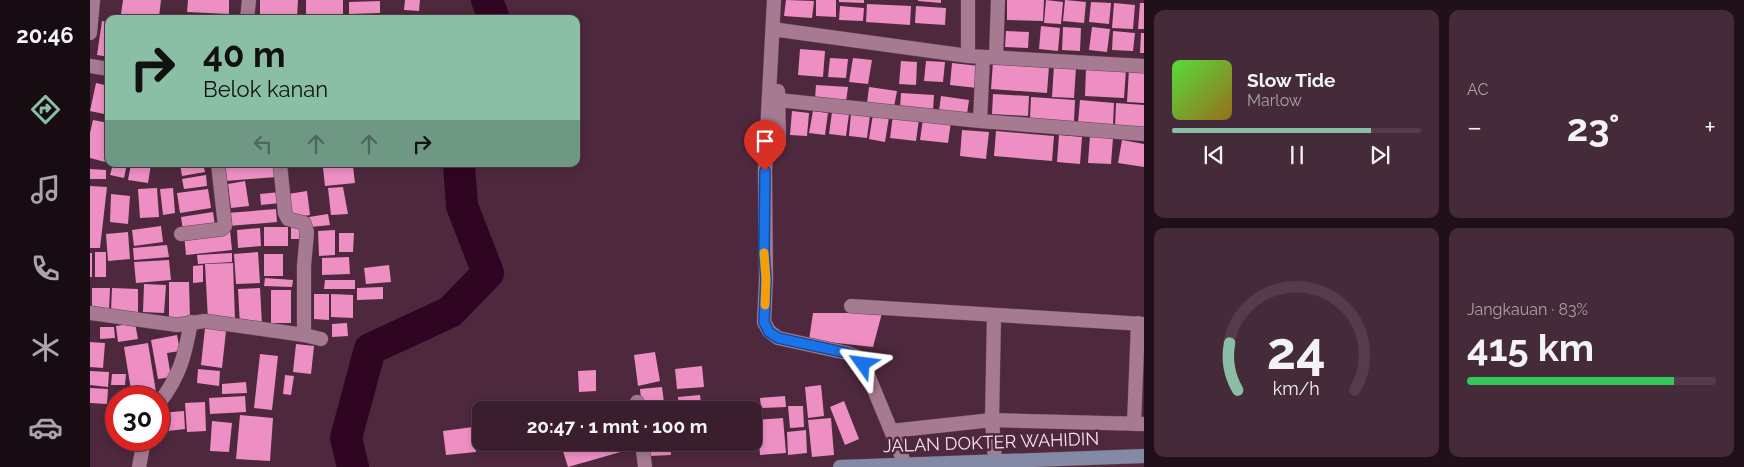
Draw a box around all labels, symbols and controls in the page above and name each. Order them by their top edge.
text: 20:46 [16,22,74,48]
text: 40 m [203,34,285,75]
icon: right [120,35,185,100]
text: Slow Tide [1247,69,1336,91]
text: Belok kanan [203,76,328,102]
text: AC [1467,80,1488,99]
text: Marlow [1247,91,1302,110]
icon: directions [28,92,63,127]
text: 23° [1567,105,1620,150]
text: − [1467,111,1482,144]
text: + [1704,111,1716,144]
pin [744,120,786,171]
icon: arrive [751,127,779,155]
icon: left [249,130,277,158]
icon: ahead [302,130,330,158]
icon: ahead [355,130,383,158]
icon: right [408,130,436,158]
icon: previous [1200,141,1228,169]
icon: pause [1283,141,1311,169]
icon: next [1366,141,1394,169]
icon: music [28,172,63,207]
icon: phone [28,251,63,286]
text: Jangkauan · 83% [1467,300,1588,319]
text: 24 [1267,320,1326,381]
text: 415 km [1467,325,1594,370]
icon: climate [28,330,63,365]
position arrow [836,337,888,389]
text: km/h [1273,378,1320,399]
speed limit sign: 30 [105,386,170,451]
icon: car [28,410,63,445]
text: 20:47 · 1 mnt · 100 m [527,415,707,437]
street label: JALAN DOKTER WAHIDIN [883,428,1099,456]

